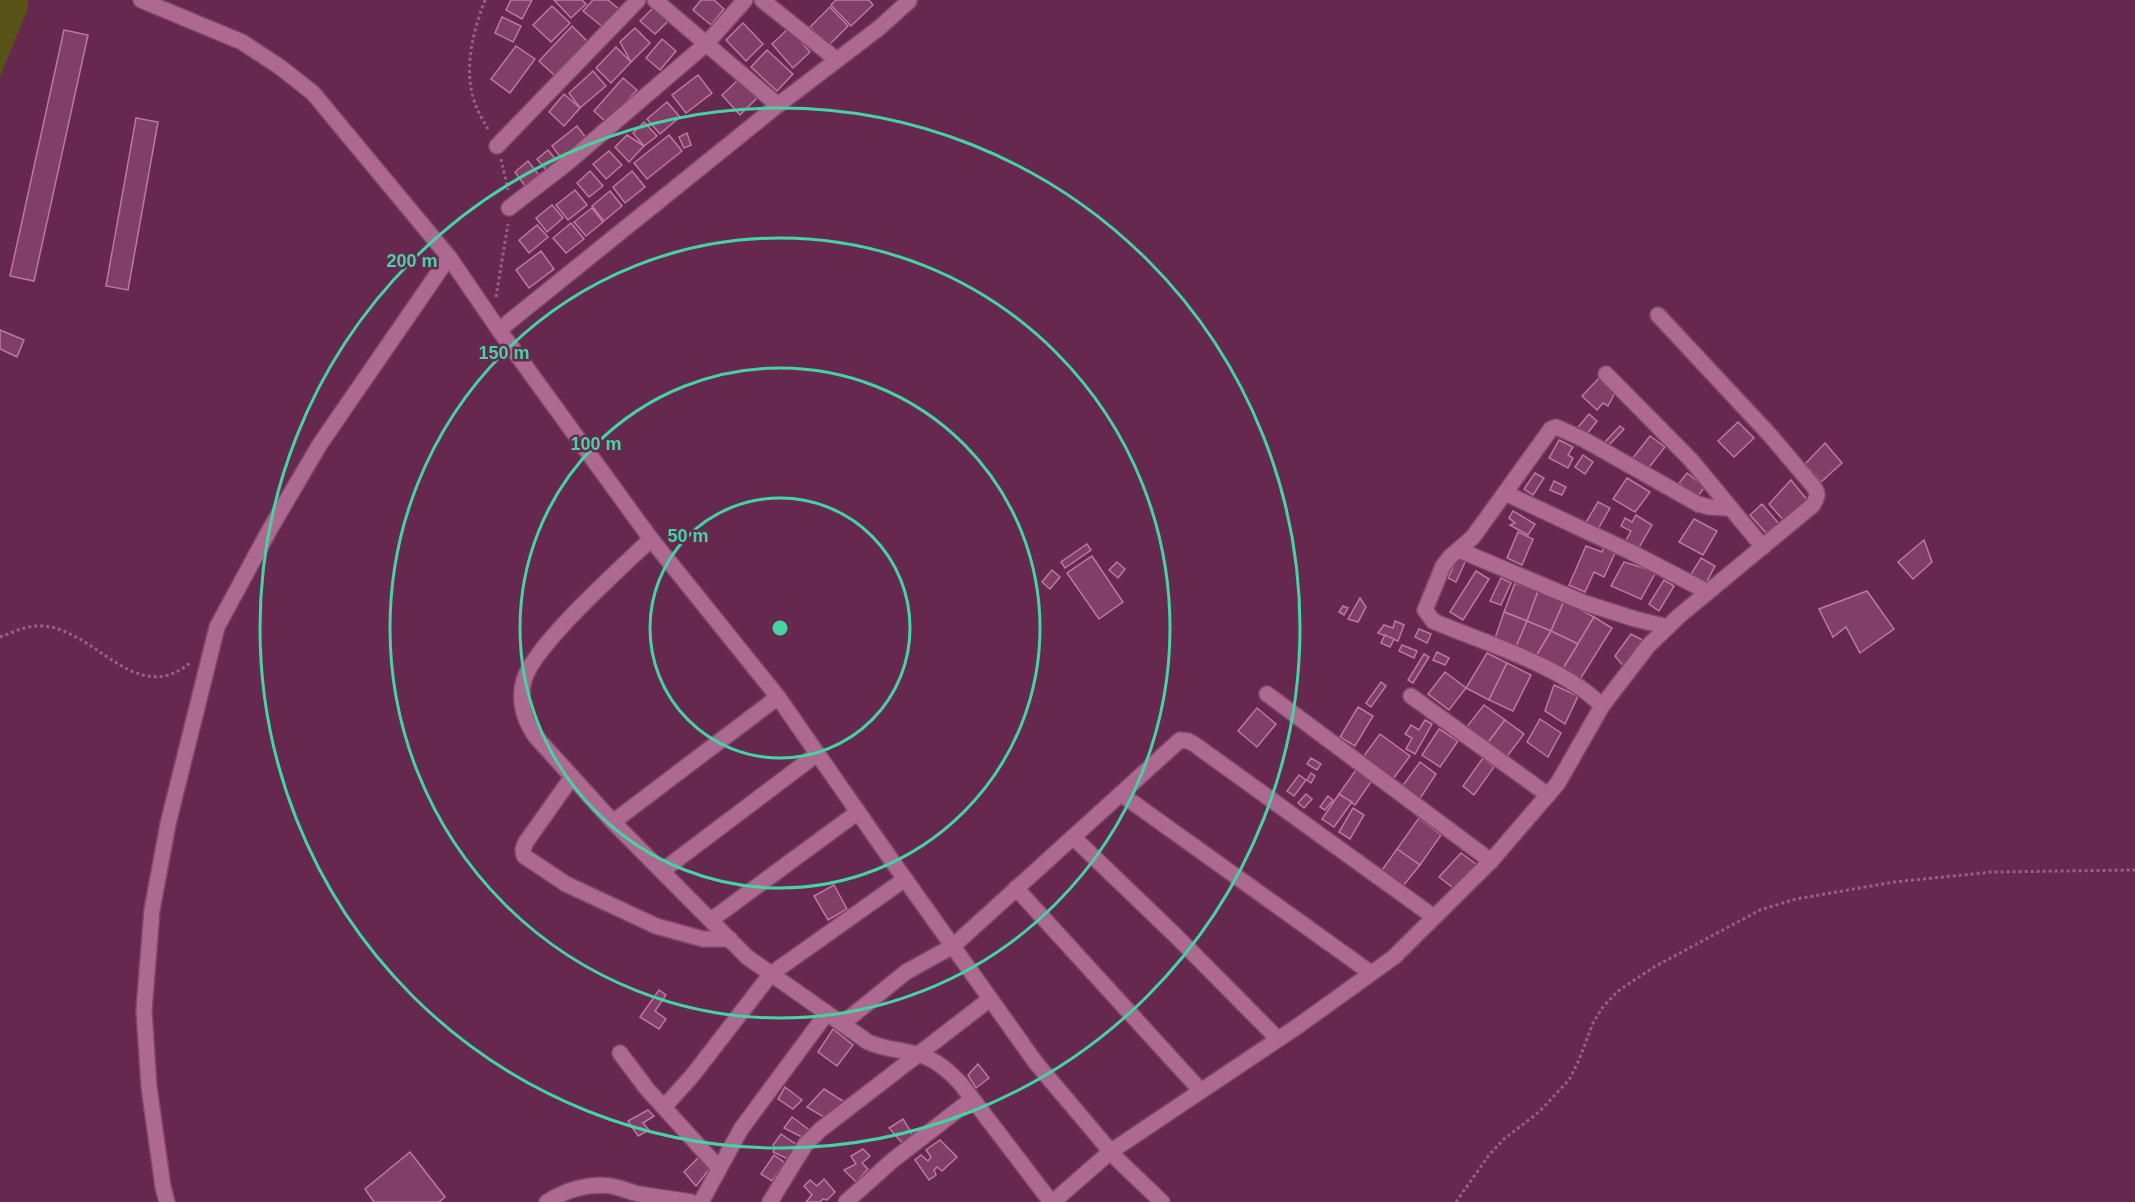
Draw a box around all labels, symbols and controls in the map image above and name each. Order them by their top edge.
text: 200 m [386,251,438,271]
text: 150 m [478,343,530,363]
text: 100 m [570,434,622,454]
text: 50 m [667,526,709,546]
centre of rings [770,618,790,638]

